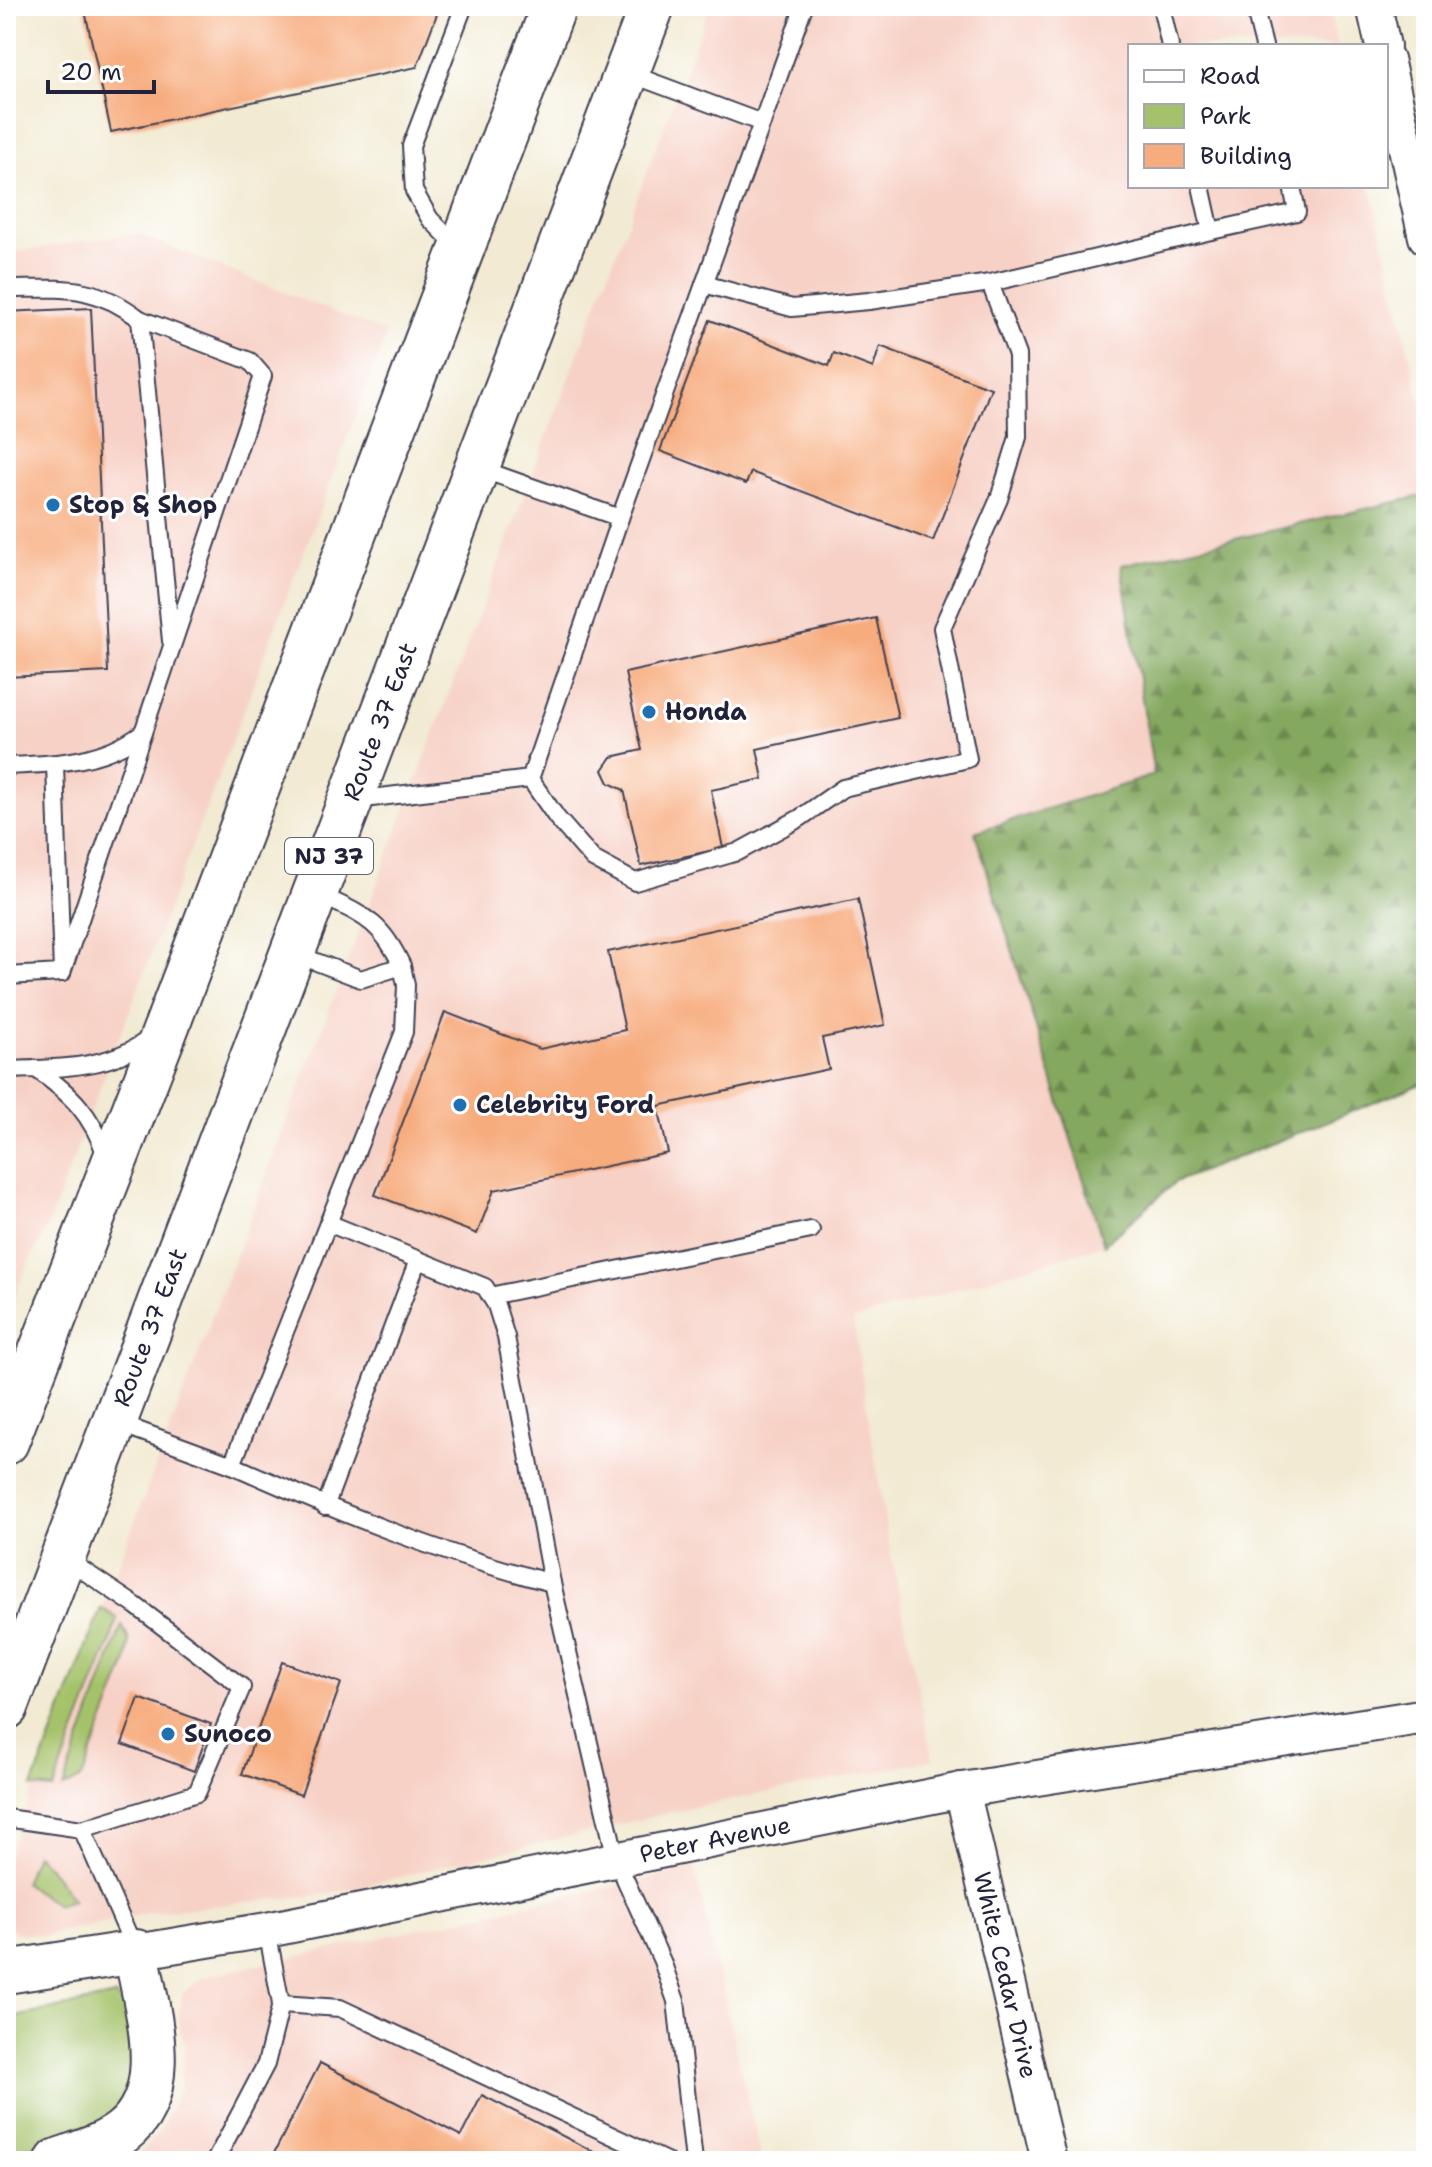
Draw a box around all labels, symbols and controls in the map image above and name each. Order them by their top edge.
scale bar [48,44,154,94]
legend [1128,44,1388,188]
text: 20 m [60,56,122,88]
text: Road [1200,60,1260,92]
text: Park [1200,100,1252,132]
text: Building [1200,140,1292,172]
place label: Stop & Shop [69,489,217,521]
marker: Stop & Shop [44,496,62,514]
street label: Route 37 East [336,638,425,805]
place label: Honda [665,696,747,728]
marker: Honda [640,703,658,721]
road number: NJ 37 [285,838,373,874]
place label: Celebrity Ford [476,1089,654,1121]
marker: Celebrity Ford [451,1096,469,1114]
street label: Route 37 East [106,1244,195,1411]
place label: Sunoco [184,1718,272,1750]
marker: Sunoco [159,1725,177,1743]
street label: Peter Avenue [637,1809,793,1871]
street label: White Cedar Drive [966,1868,1045,2081]

